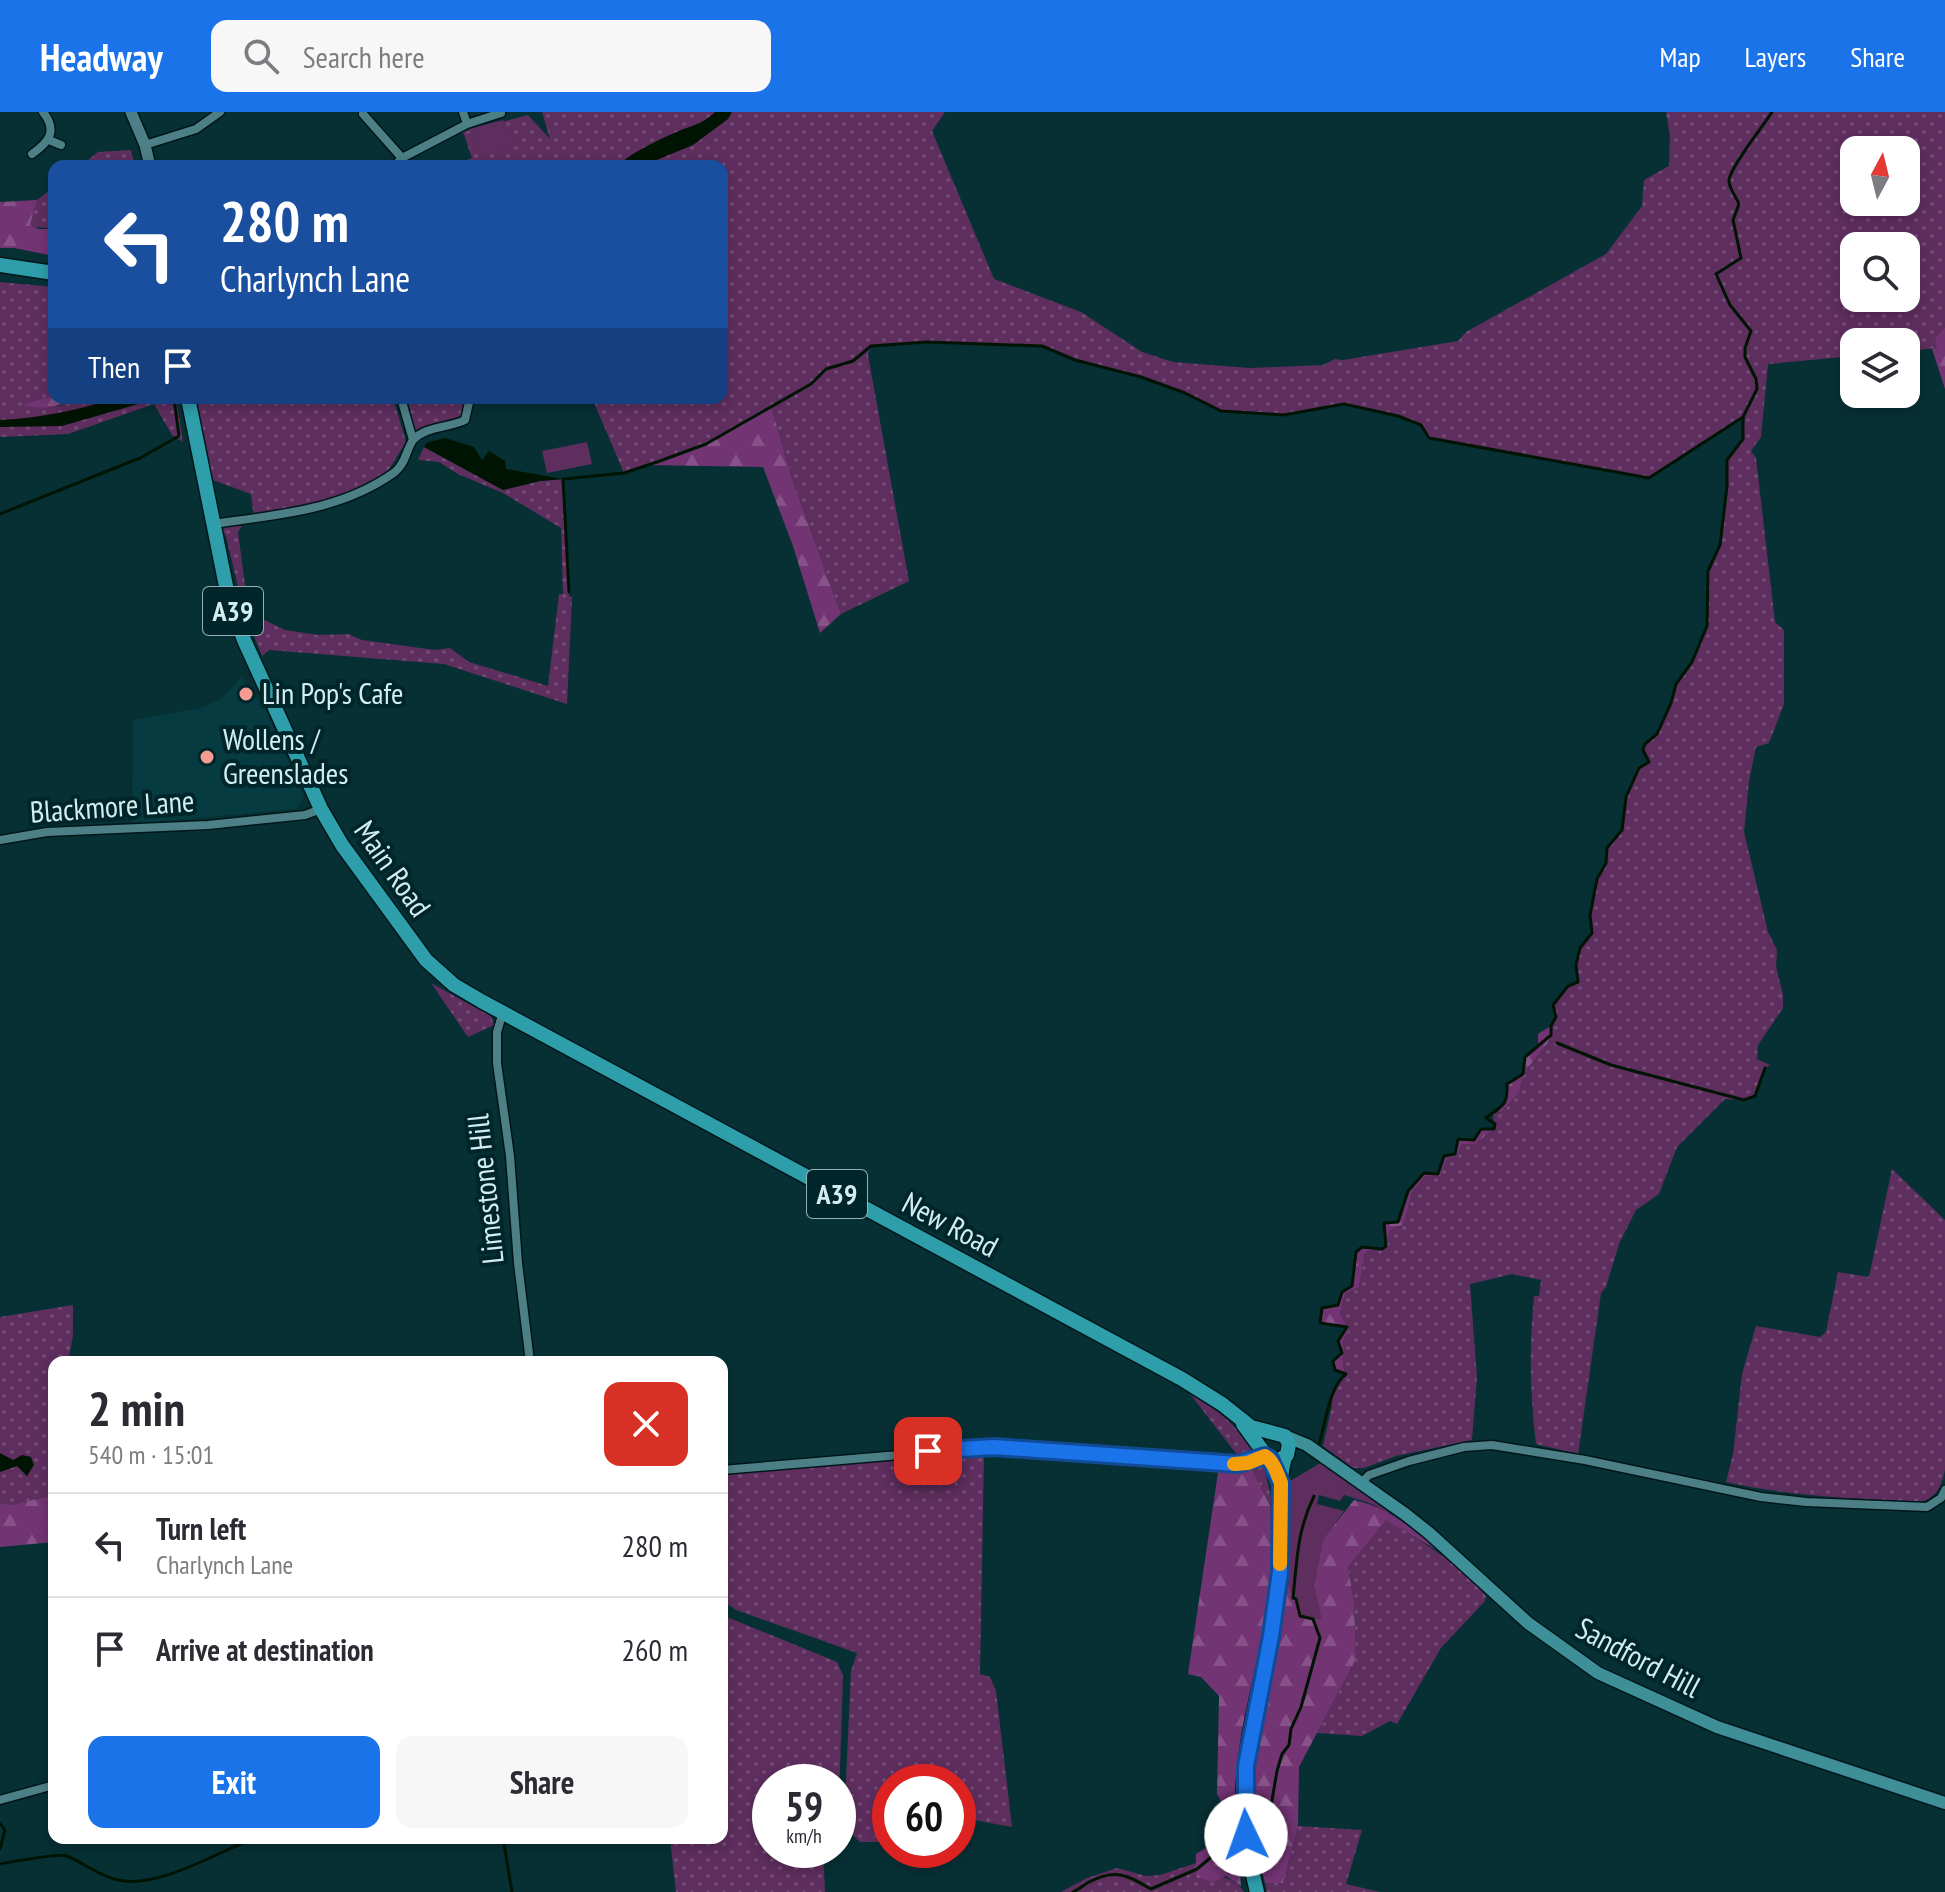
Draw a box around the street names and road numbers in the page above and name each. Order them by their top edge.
road number: A39 [203,587,263,635]
street label: Blackmore Lane [28,780,195,831]
street label: Main Road [346,813,440,924]
street label: Limestone Hill [457,1112,512,1266]
road number: A39 [807,1170,867,1218]
street label: New Road [896,1182,1005,1265]
street label: Sandford Hill [1570,1608,1708,1706]

